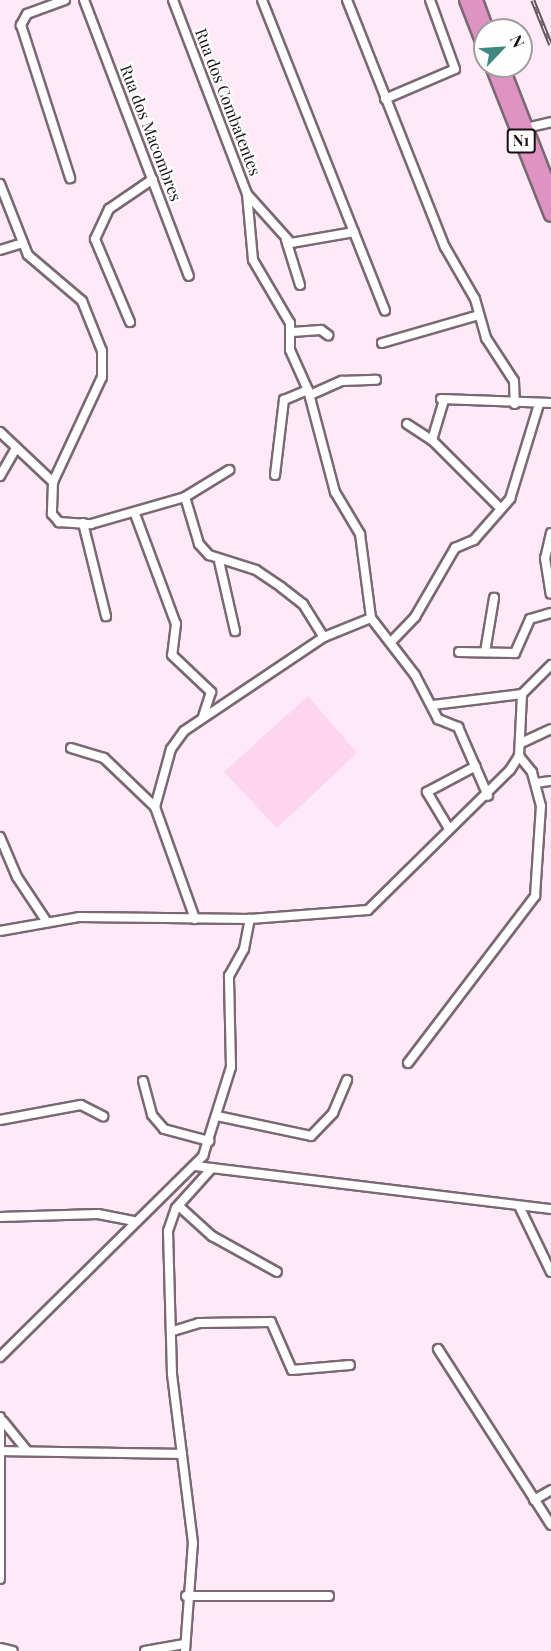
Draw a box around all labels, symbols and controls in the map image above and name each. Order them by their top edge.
north arrow [473,18,533,78]
street label: Rua dos Combatentes [191,26,265,178]
text: N [506,31,530,51]
street label: Rua dos Macombres [116,62,186,204]
road number: N1 [506,129,536,153]

